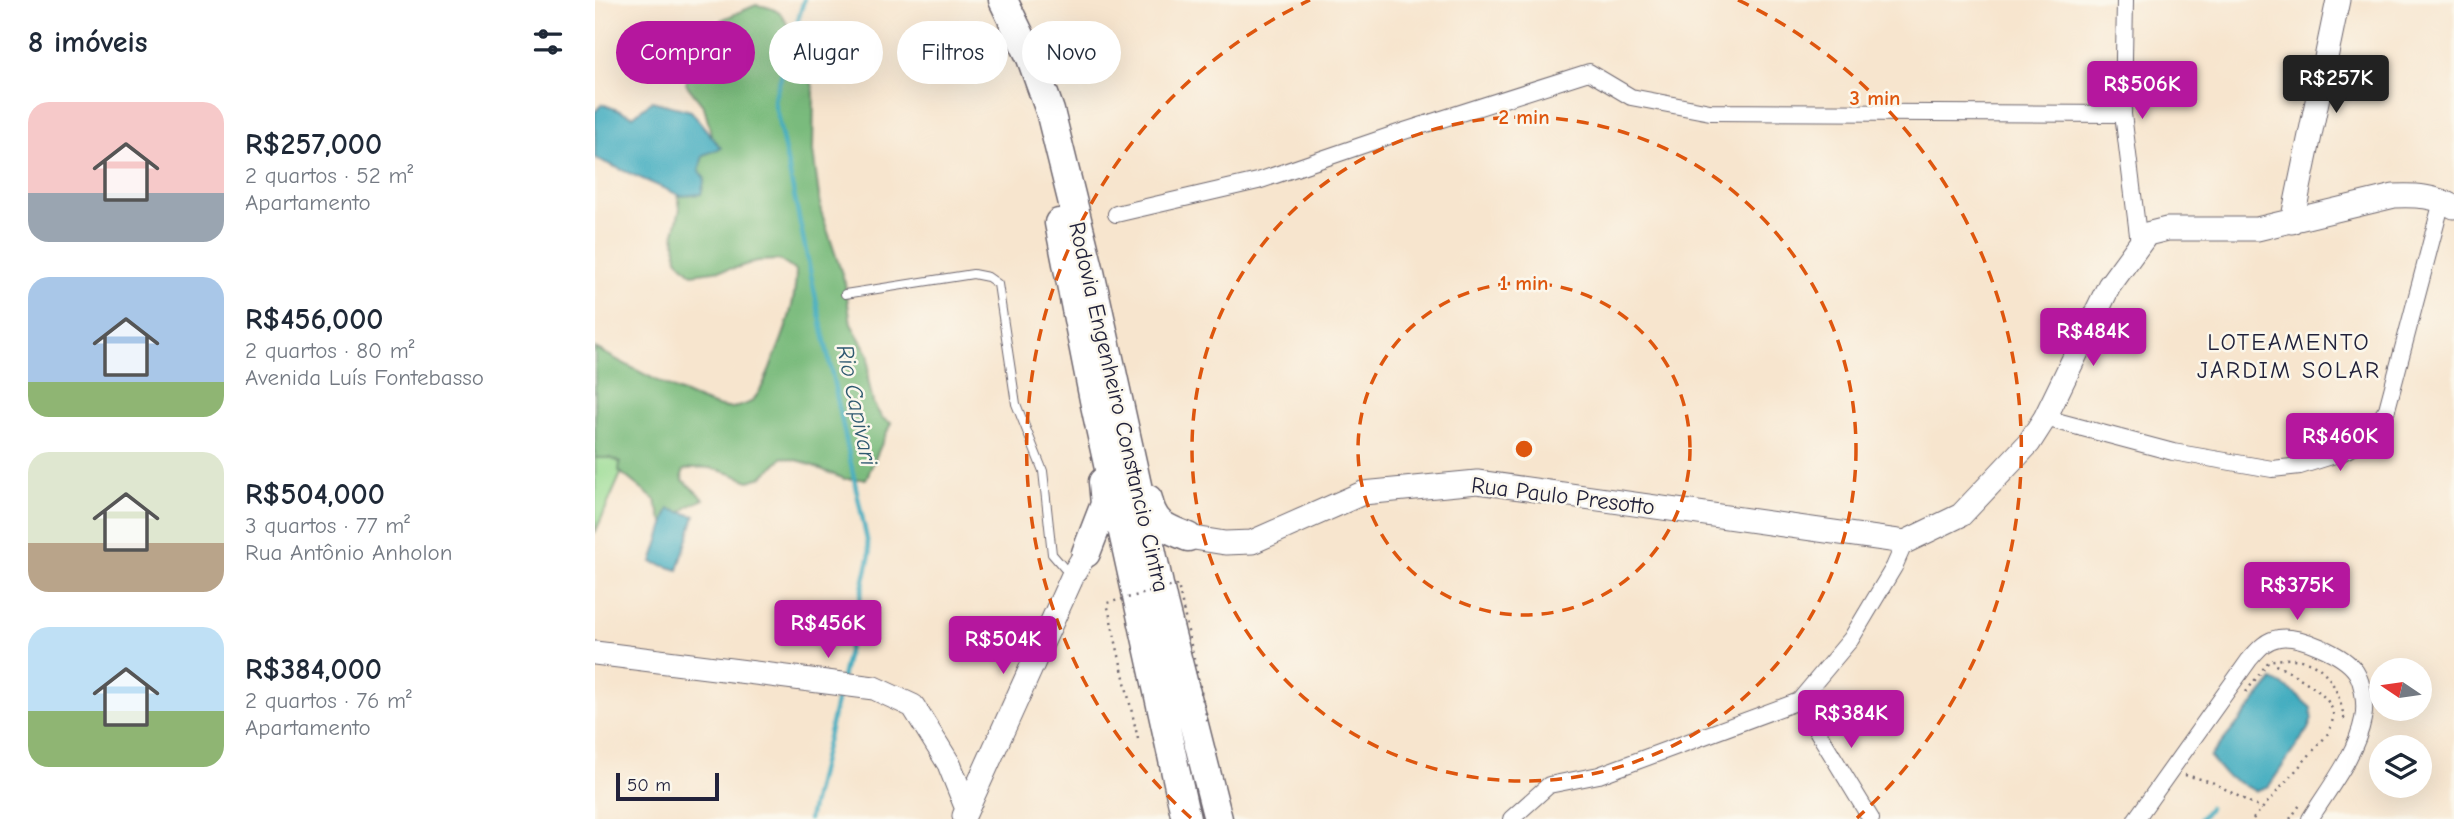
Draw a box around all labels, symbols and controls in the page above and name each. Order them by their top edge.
chip: Comprar [616,21,755,84]
chip: Alugar [769,21,883,84]
chip: Filtros [897,21,1008,84]
chip: Novo [1022,21,1121,84]
icon: filters [529,23,567,61]
text: 8 imóveis [28,25,148,60]
pin: R$257K [2279,55,2393,115]
pin: R$506K [2085,61,2199,121]
text: R$257K [2299,64,2373,91]
text: R$506K [2103,70,2181,97]
text: 3 min [1849,86,1901,110]
text: 2 min [1498,105,1550,129]
text: R$257,000 [245,127,382,162]
icon: home [84,130,168,214]
text: 2 quartos · 52 m² [245,162,413,189]
text: Apartamento [245,189,371,216]
street label: Rodovia Engenheiro Constancio Cintra [1063,219,1175,595]
text: 1 min [1500,271,1548,295]
text: R$456,000 [245,302,383,337]
icon: home [84,305,168,389]
pin: R$484K [2036,308,2150,368]
text: R$484K [2056,317,2130,344]
district label: LOTEAMENTO JARDIM SOLAR [2197,328,2381,384]
text: 2 quartos · 80 m² [245,337,415,364]
water label: Rio Capivari [831,342,884,469]
text: Avenida Luís Fontebasso [245,364,484,391]
pin: R$460K [2283,414,2397,473]
text: R$460K [2302,422,2378,449]
centre of rings [1512,437,1536,461]
street label: Rua Paulo Presotto [1470,471,1656,521]
text: R$504,000 [245,477,385,512]
icon: home [84,480,168,564]
text: 3 quartos · 77 m² [245,512,410,539]
text: Rua Antônio Anholon [245,539,452,566]
pin: R$375K [2240,562,2354,622]
text: R$375K [2260,571,2334,598]
pin: R$456K [771,600,885,660]
text: R$456K [790,609,866,636]
pin: R$504K [946,616,1060,676]
text: R$504K [965,625,1041,652]
text: R$384,000 [245,652,382,687]
icon: home [84,655,168,739]
north arrow [2369,658,2433,721]
map controls [2369,658,2432,798]
text: 2 quartos · 76 m² [245,687,412,714]
pin: R$384K [1794,690,1908,750]
text: R$384K [1814,699,1888,726]
text: Apartamento [245,714,371,741]
button: layers [2369,735,2432,798]
scale bar [616,770,719,802]
text: 50 m [627,774,671,796]

